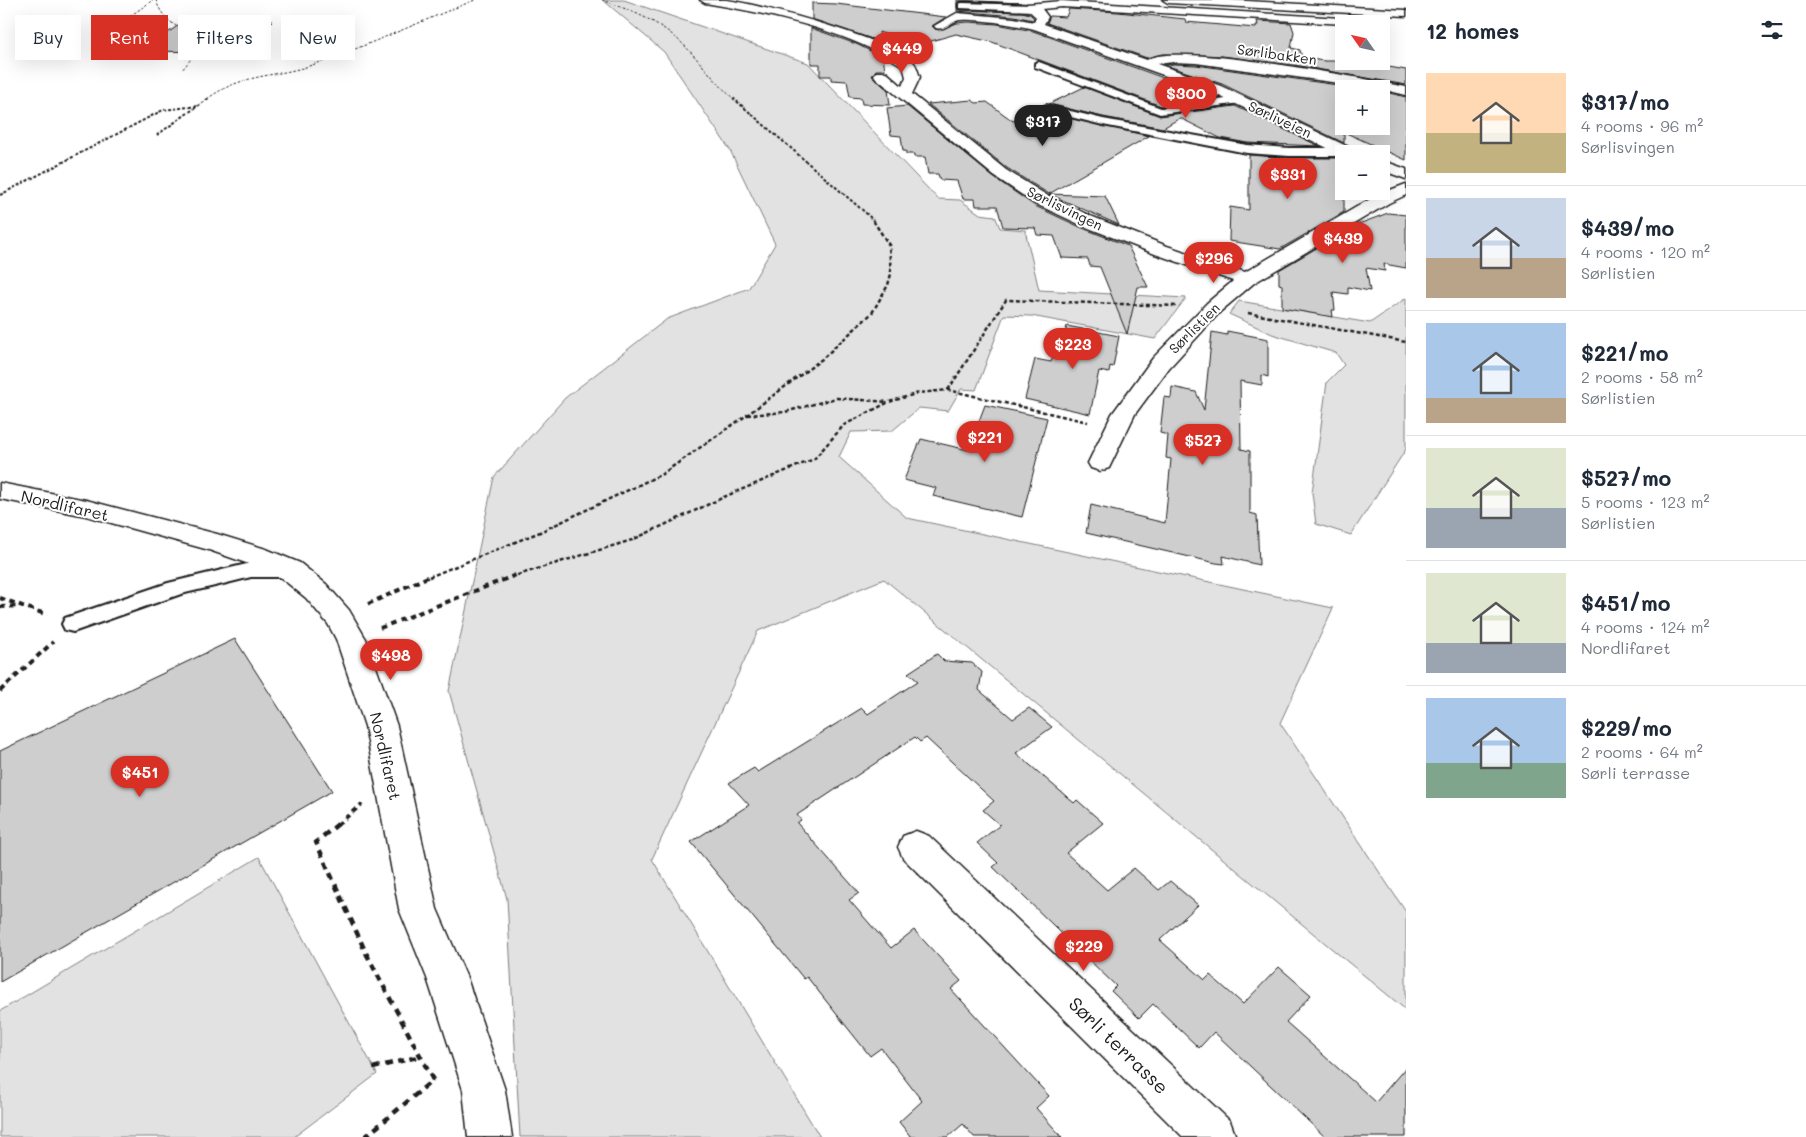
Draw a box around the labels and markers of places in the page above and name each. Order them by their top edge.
pin: $449 [872,32,932,74]
pin: $300 [1156,76,1216,119]
pin: $317 [1013,104,1073,147]
pin: $331 [1258,158,1318,200]
pin: $439 [1313,222,1373,264]
pin: $296 [1184,242,1244,284]
pin: $223 [1043,328,1103,370]
pin: $221 [955,420,1015,463]
pin: $527 [1173,424,1233,466]
pin: $498 [361,638,421,681]
pin: $451 [110,756,170,798]
pin: $229 [1054,930,1114,972]

